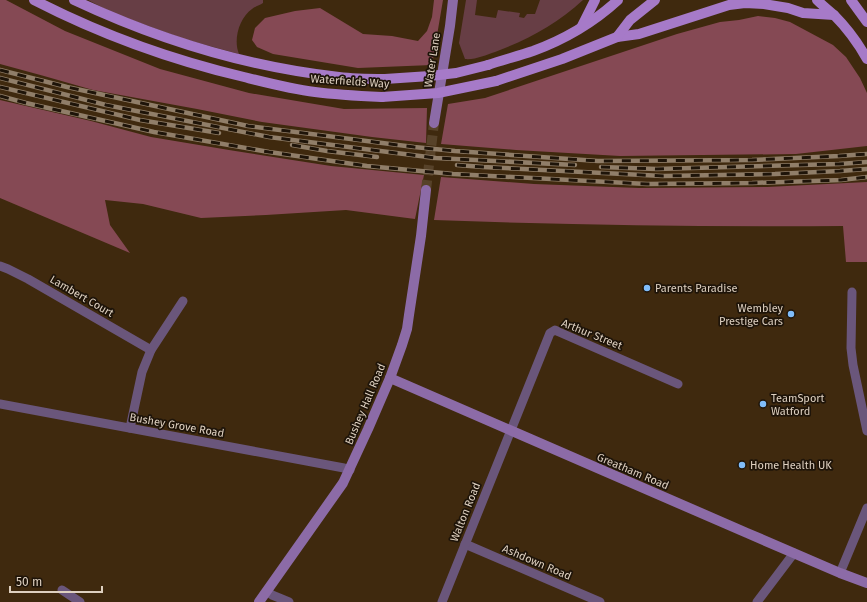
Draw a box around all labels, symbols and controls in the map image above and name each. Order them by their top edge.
street label: Water Lane [422,32,443,89]
street label: Waterfields Way [310,72,390,91]
street label: Lambert Court [48,273,116,320]
place label: Parents Paradise [655,282,738,295]
marker: Parents Paradise [642,283,652,293]
place label: Wembley Prestige Cars [719,302,784,328]
marker: Wembley Prestige Cars [786,309,796,319]
street label: Arthur Street [560,316,624,353]
street label: Bushey Hall Road [342,362,388,447]
place label: TeamSport Watford [771,392,825,418]
marker: TeamSport Watford [758,399,768,409]
street label: Bushey Grove Road [129,411,225,440]
street label: Greatham Road [595,450,671,492]
place label: Home Health UK [750,459,832,472]
marker: Home Health UK [737,460,747,470]
street label: Walton Road [448,481,483,544]
street label: Ashdown Road [500,542,573,583]
scale bar [10,568,102,594]
text: 50 m [16,575,42,589]

